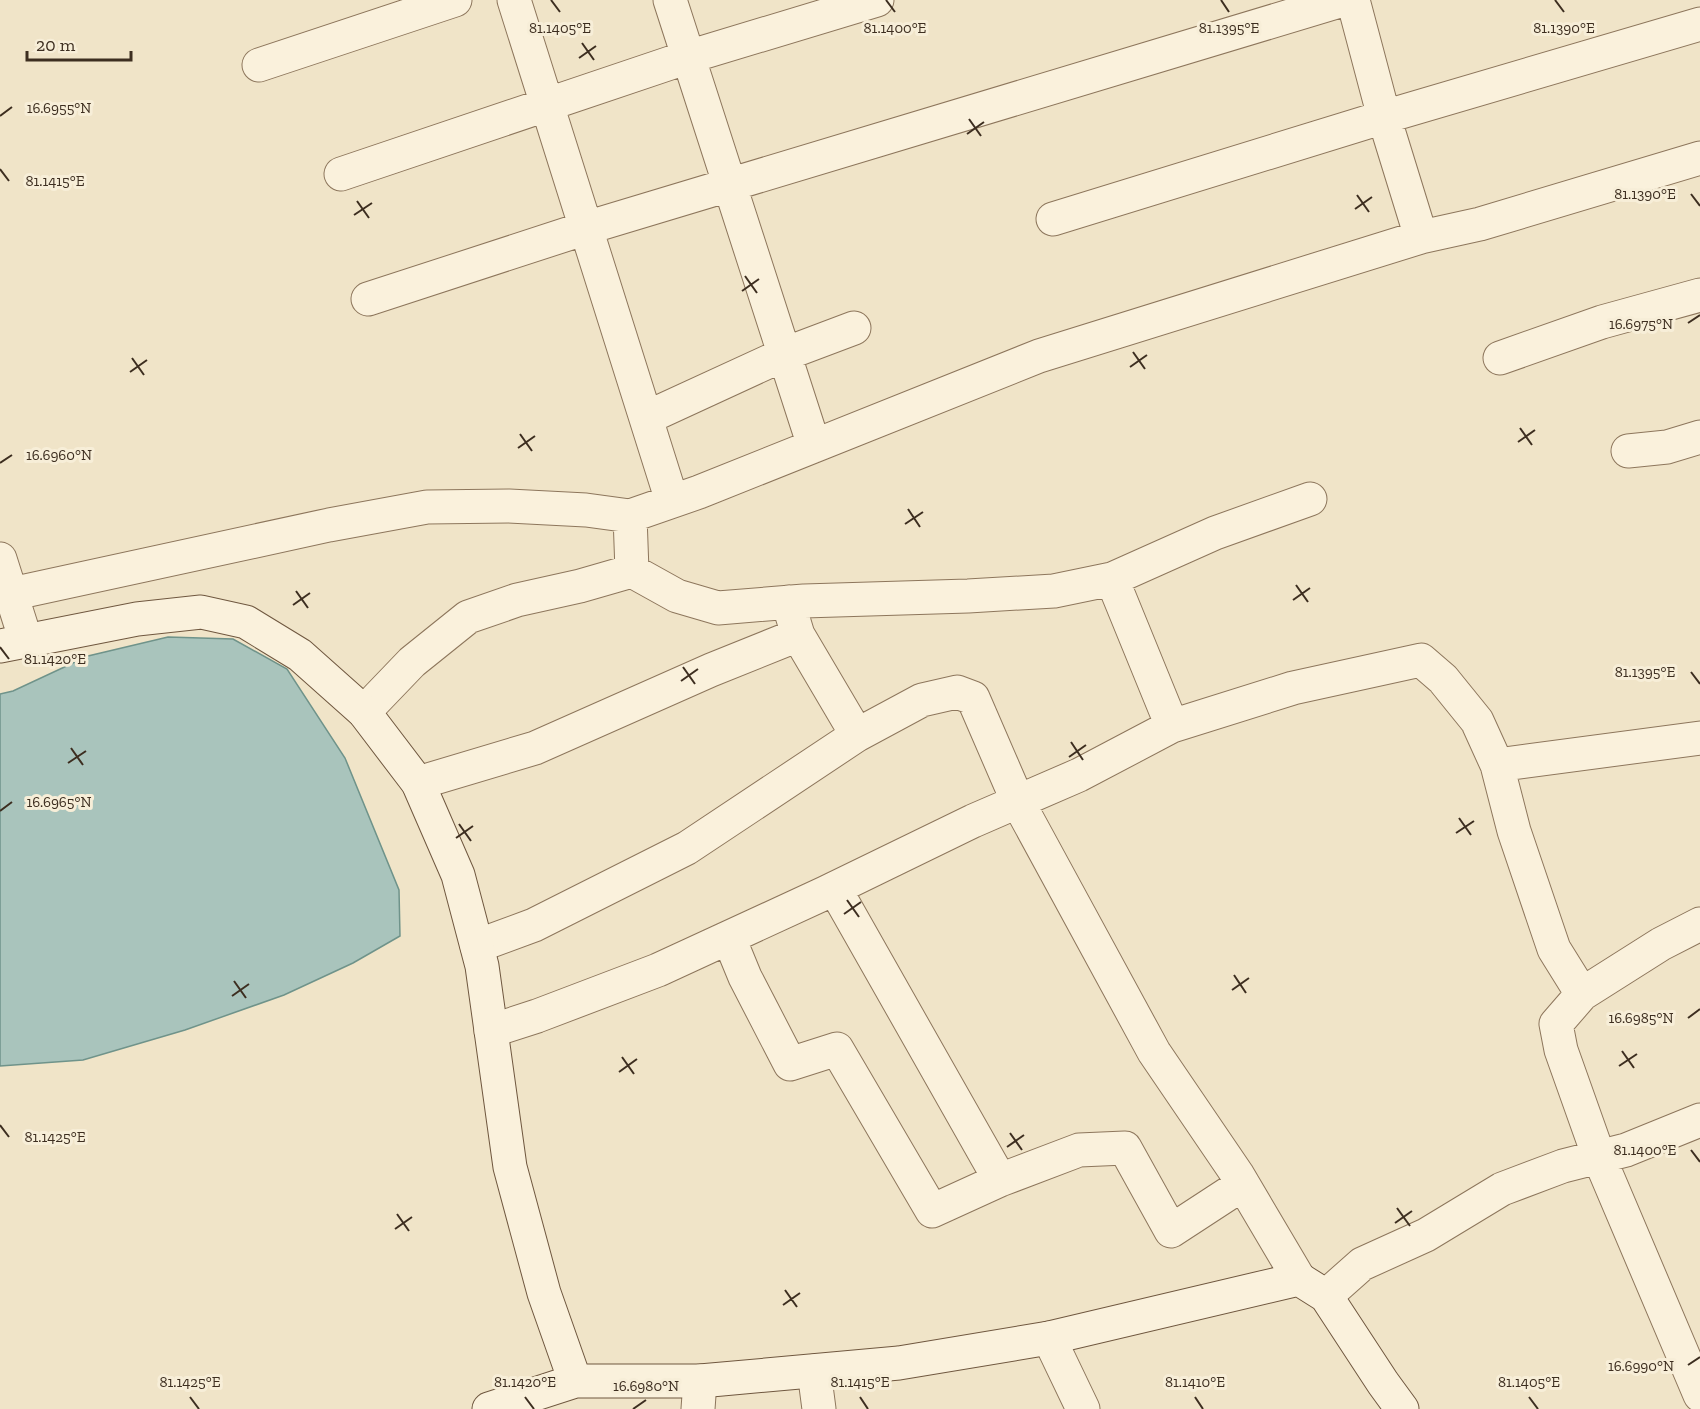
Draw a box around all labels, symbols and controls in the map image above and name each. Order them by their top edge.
text: 81.1405°E [529,19,591,37]
text: 81.1400°E [864,19,927,37]
text: 81.1395°E [1199,19,1259,37]
text: 81.1390°E [1533,19,1595,37]
scale bar [27,24,130,62]
text: 20 m [36,34,76,56]
text: 16.6955°N [27,99,91,117]
text: 81.1415°E [25,172,85,190]
text: 81.1390°E [1614,185,1676,203]
text: 16.6975°N [1609,315,1673,333]
text: 16.6960°N [26,446,92,464]
text: 81.1420°E [24,650,86,668]
text: 81.1395°E [1615,663,1675,681]
text: 16.6965°N [27,793,92,811]
text: 16.6985°N [1608,1009,1674,1027]
text: 81.1425°E [24,1128,86,1146]
text: 81.1400°E [1614,1141,1677,1159]
text: 16.6990°N [1608,1357,1674,1375]
text: 81.1425°E [159,1373,221,1391]
text: 81.1420°E [494,1373,556,1391]
text: 81.1415°E [830,1373,890,1391]
text: 81.1410°E [1165,1373,1225,1391]
text: 81.1405°E [1498,1373,1560,1391]
text: 16.6980°N [613,1377,679,1395]

